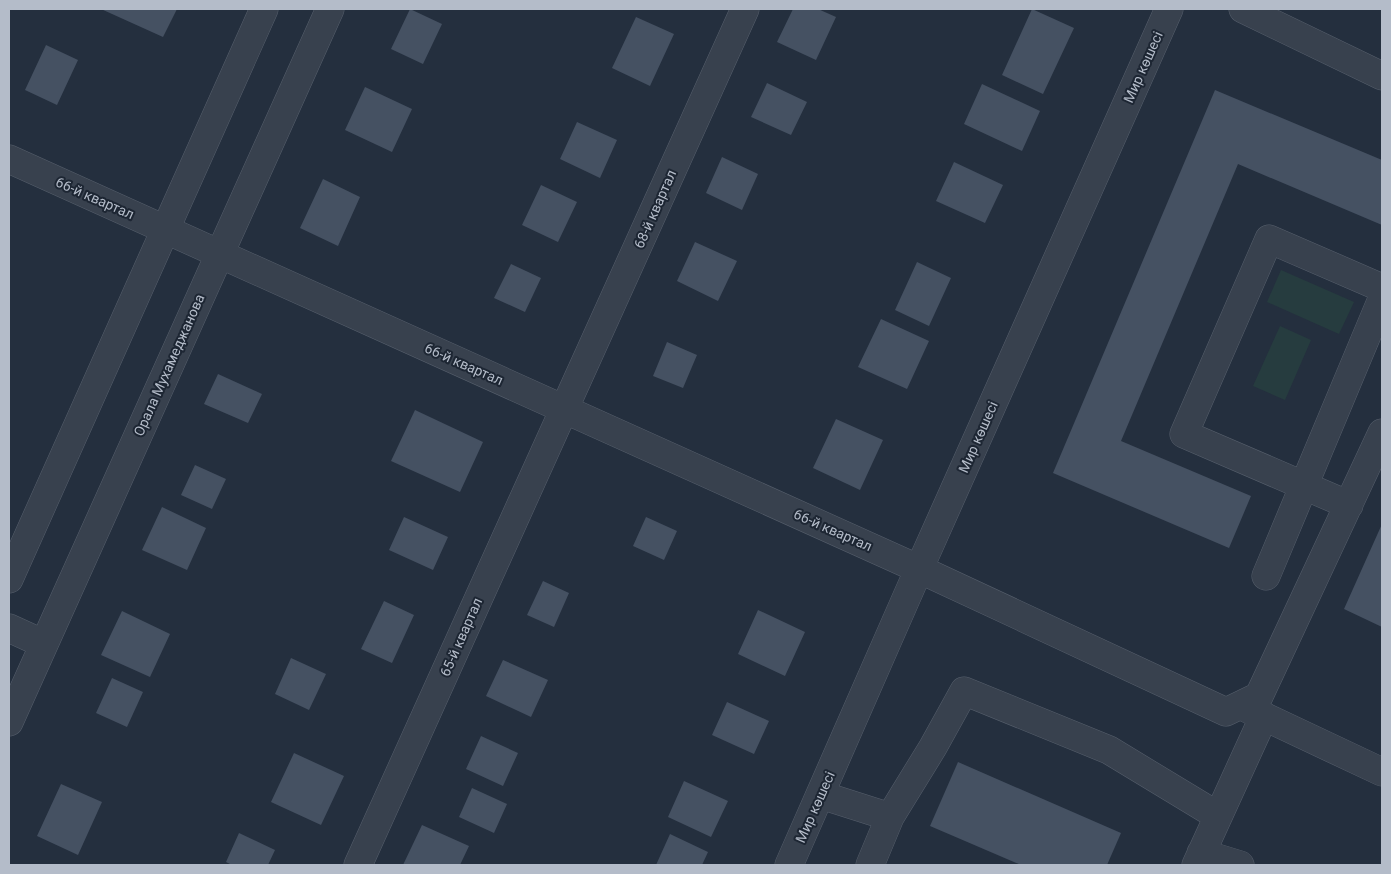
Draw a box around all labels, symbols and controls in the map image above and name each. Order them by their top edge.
street label: Мир көшесі [1120,29,1166,105]
street label: 68-й квартал [631,167,679,251]
street label: 66-й квартал [53,174,137,222]
street label: Орала Мухамеджанова [130,291,208,439]
street label: 66-й квартал [422,340,506,388]
street label: Мир көшесі [955,399,1001,475]
street label: 66-й квартал [791,506,875,554]
street label: 65-й квартал [437,595,485,679]
street label: Мир көшесі [792,769,838,845]

